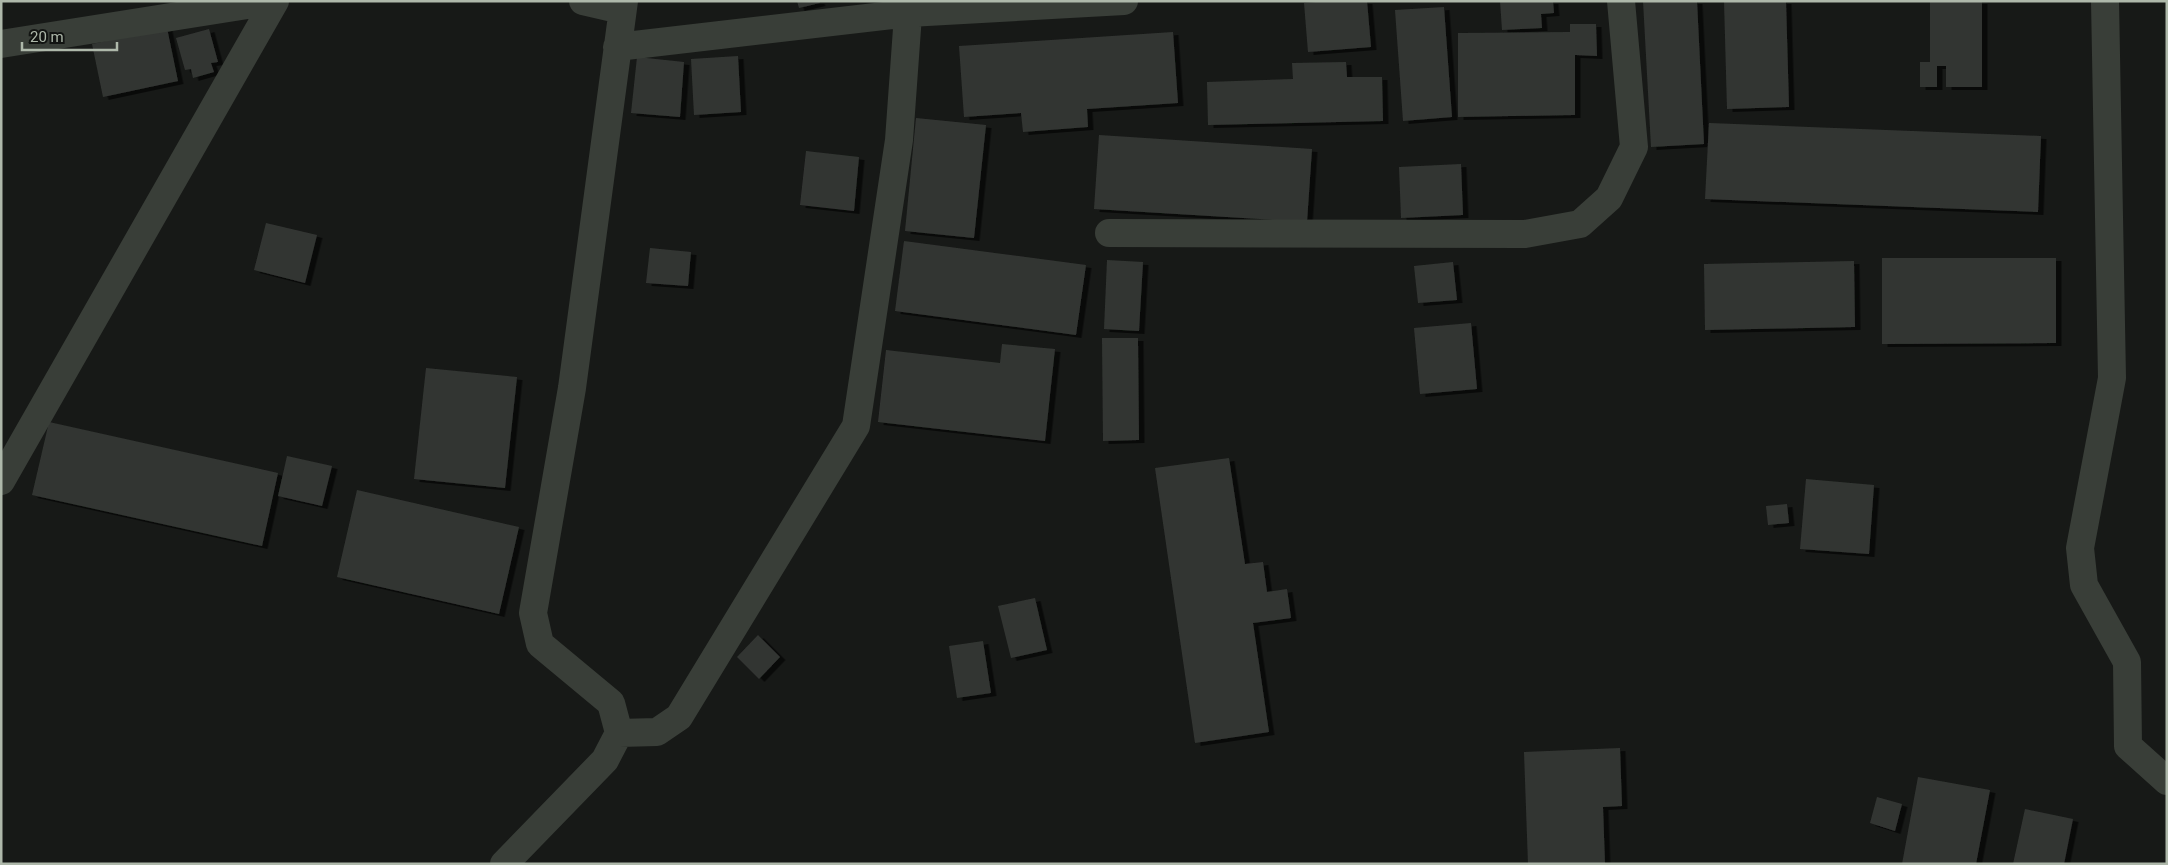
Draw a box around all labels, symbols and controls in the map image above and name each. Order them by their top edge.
scale bar [22,20,118,52]
text: 20 m [30,28,64,46]

